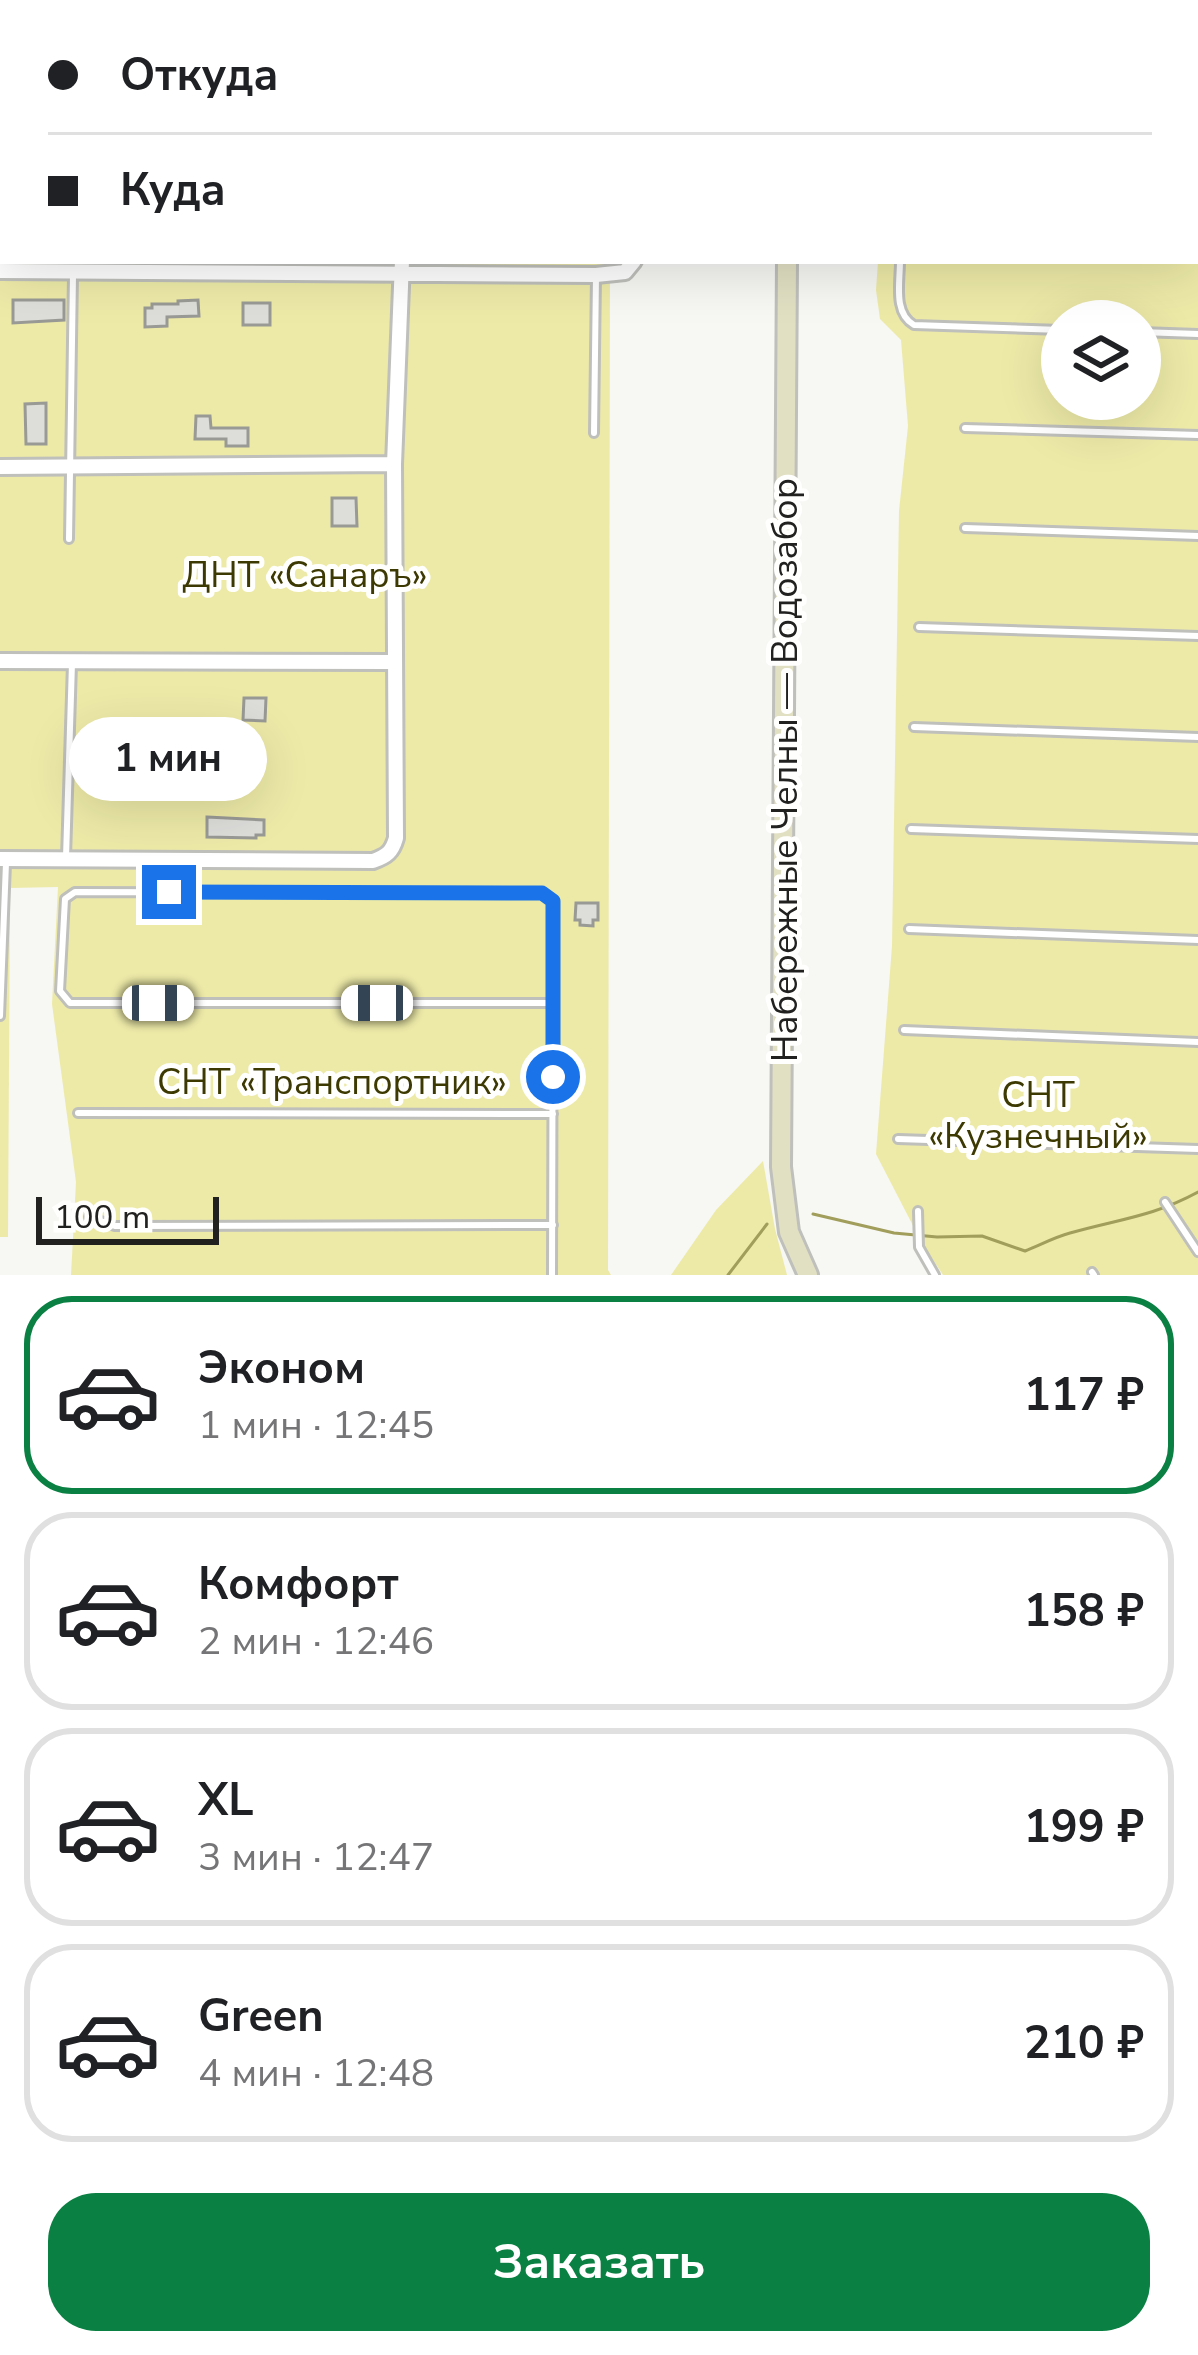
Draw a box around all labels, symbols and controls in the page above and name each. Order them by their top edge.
text: Откуда [120,45,278,106]
text: Куда [120,160,226,221]
map controls [1041,300,1161,420]
button: layers [1041,300,1161,420]
street label: Набережные Челны — Водозабор [761,478,810,1062]
park label: ДНТ «Санаръ» [182,551,428,600]
callout: 1 мин [70,718,268,802]
text: 1 мин [114,732,222,785]
route end [142,865,196,919]
car [122,985,194,1021]
car [341,985,413,1021]
route start [526,1050,580,1104]
park label: СНТ «Транспортник» [157,1058,507,1107]
park label: СНТ «Кузнечный» [928,1071,1148,1161]
scale bar [36,1191,219,1244]
text: 100 m [54,1195,150,1240]
text: Эконом [198,1338,365,1399]
icon: car [54,1341,162,1449]
text: 117 ₽ [1024,1365,1144,1426]
text: 1 мин · 12:45 [198,1399,434,1452]
text: Комфорт [198,1554,399,1615]
icon: car [54,1557,162,1665]
text: 158 ₽ [1024,1581,1144,1642]
text: 2 мин · 12:46 [198,1615,434,1668]
text: XL [198,1770,254,1831]
icon: car [54,1773,162,1881]
text: 199 ₽ [1024,1797,1144,1858]
text: 3 мин · 12:47 [198,1831,434,1884]
text: Green [198,1986,324,2047]
icon: car [54,1989,162,2097]
text: 210 ₽ [1024,2013,1144,2074]
text: 4 мин · 12:48 [198,2047,434,2100]
button: Заказать [48,2193,1150,2331]

